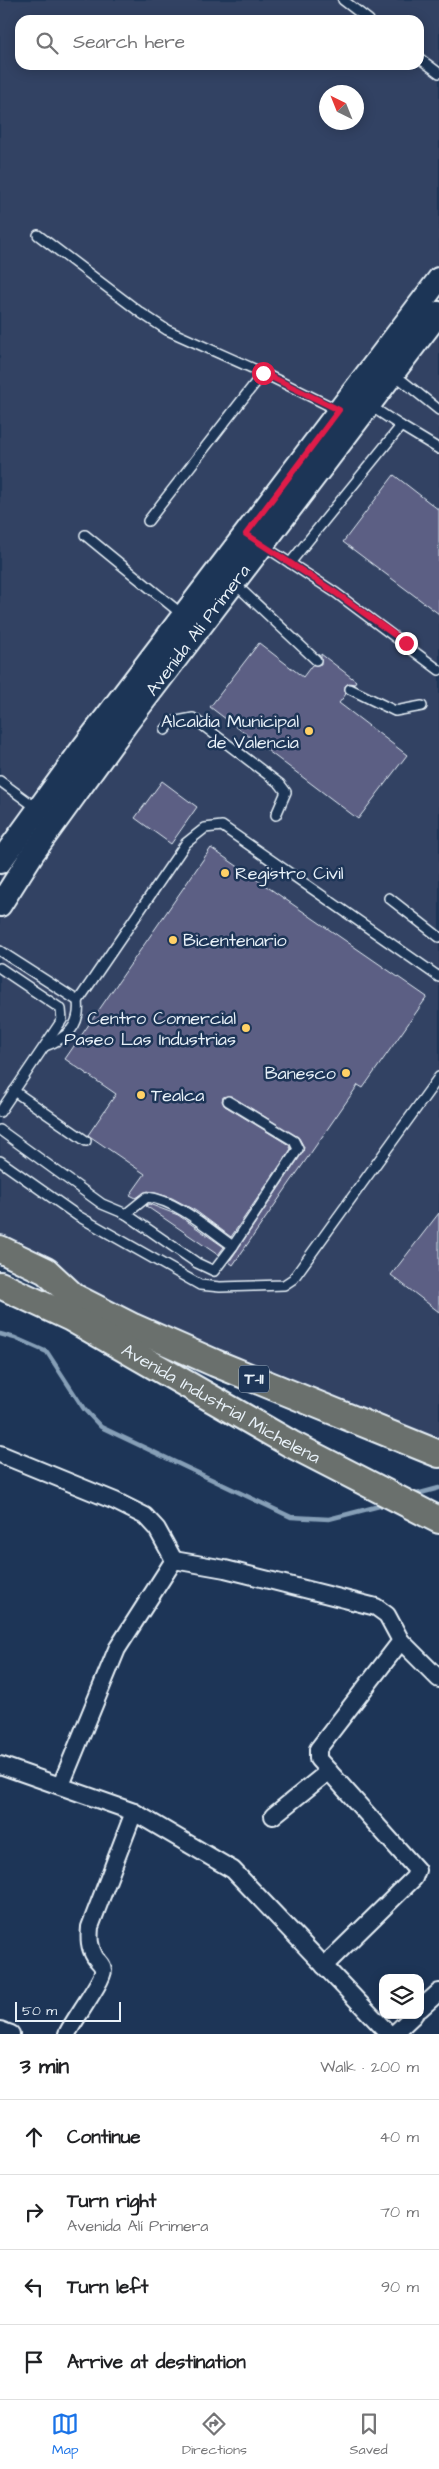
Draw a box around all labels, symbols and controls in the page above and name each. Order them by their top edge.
search box [15,15,424,70]
icon: search [33,29,61,57]
text: Search here [73,29,185,56]
north arrow [319,85,364,130]
route start [252,362,275,385]
street label: Avenida Alí Primera [140,559,256,701]
route end [395,632,418,655]
place label: Alcaldia Municipal de Valencia [161,709,299,755]
marker: Alcaldia Municipal de Valencia [303,725,315,737]
place label: Registro Civil [235,861,344,887]
marker: Registro Civil [219,867,231,879]
place label: Bicentenario [183,928,287,953]
marker: Bicentenario [167,934,179,946]
place label: Centro Comercial Paseo Las Industrias [64,1006,236,1052]
marker: Centro Comercial Paseo Las Industrias [240,1022,252,1034]
place label: Banesco [265,1061,336,1086]
marker: Banesco [340,1067,352,1079]
place label: Tealca [151,1083,205,1108]
marker: Tealca [135,1089,147,1101]
street label: Avenida Industrial Michelena [117,1337,325,1470]
road number: T-11 [239,1366,269,1392]
map controls [379,1974,424,2019]
button: layers [379,1974,424,2019]
scale bar [15,1999,121,2022]
text: 50 m [22,2001,57,2021]
text: 3 min [20,2052,69,2081]
text: Walk · 200 m [320,2056,419,2078]
icon: ahead [20,2123,48,2151]
text: Continue [67,2124,141,2151]
text: 40 m [379,2126,419,2148]
text: Turn right [67,2188,156,2215]
icon: right [20,2198,48,2226]
text: 70 m [380,2201,419,2223]
text: Avenida Alí Primera [67,2215,209,2237]
icon: left [20,2273,48,2301]
text: Turn left [67,2274,148,2301]
text: 90 m [381,2276,419,2298]
icon: arrive [20,2348,48,2376]
text: Arrive at destination [67,2349,246,2376]
tab: Map [51,2410,79,2460]
tab: Directions [182,2410,247,2460]
tab: Saved [350,2410,388,2460]

